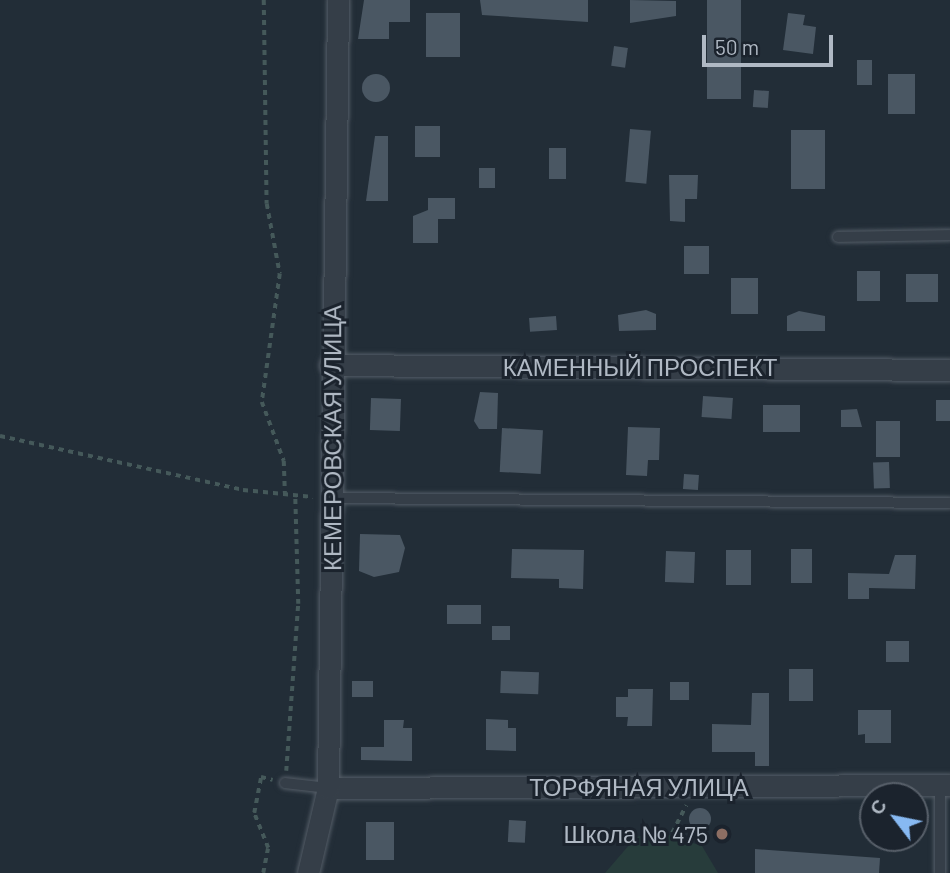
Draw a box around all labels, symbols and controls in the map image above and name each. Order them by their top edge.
scale bar [705,21,836,65]
text: 50 m [715,34,759,59]
street label: КЕМЕРОВСКАЯ УЛИЦА [318,305,346,571]
street label: КАМЕННЫЙ ПРОСПЕКТ [503,353,777,381]
street label: ТОРФЯНАЯ УЛИЦА [529,773,749,801]
north arrow [859,782,929,852]
text: С [864,795,891,819]
place label: Школа № 475 [564,820,708,848]
marker: Школа № 475 [714,826,730,842]

